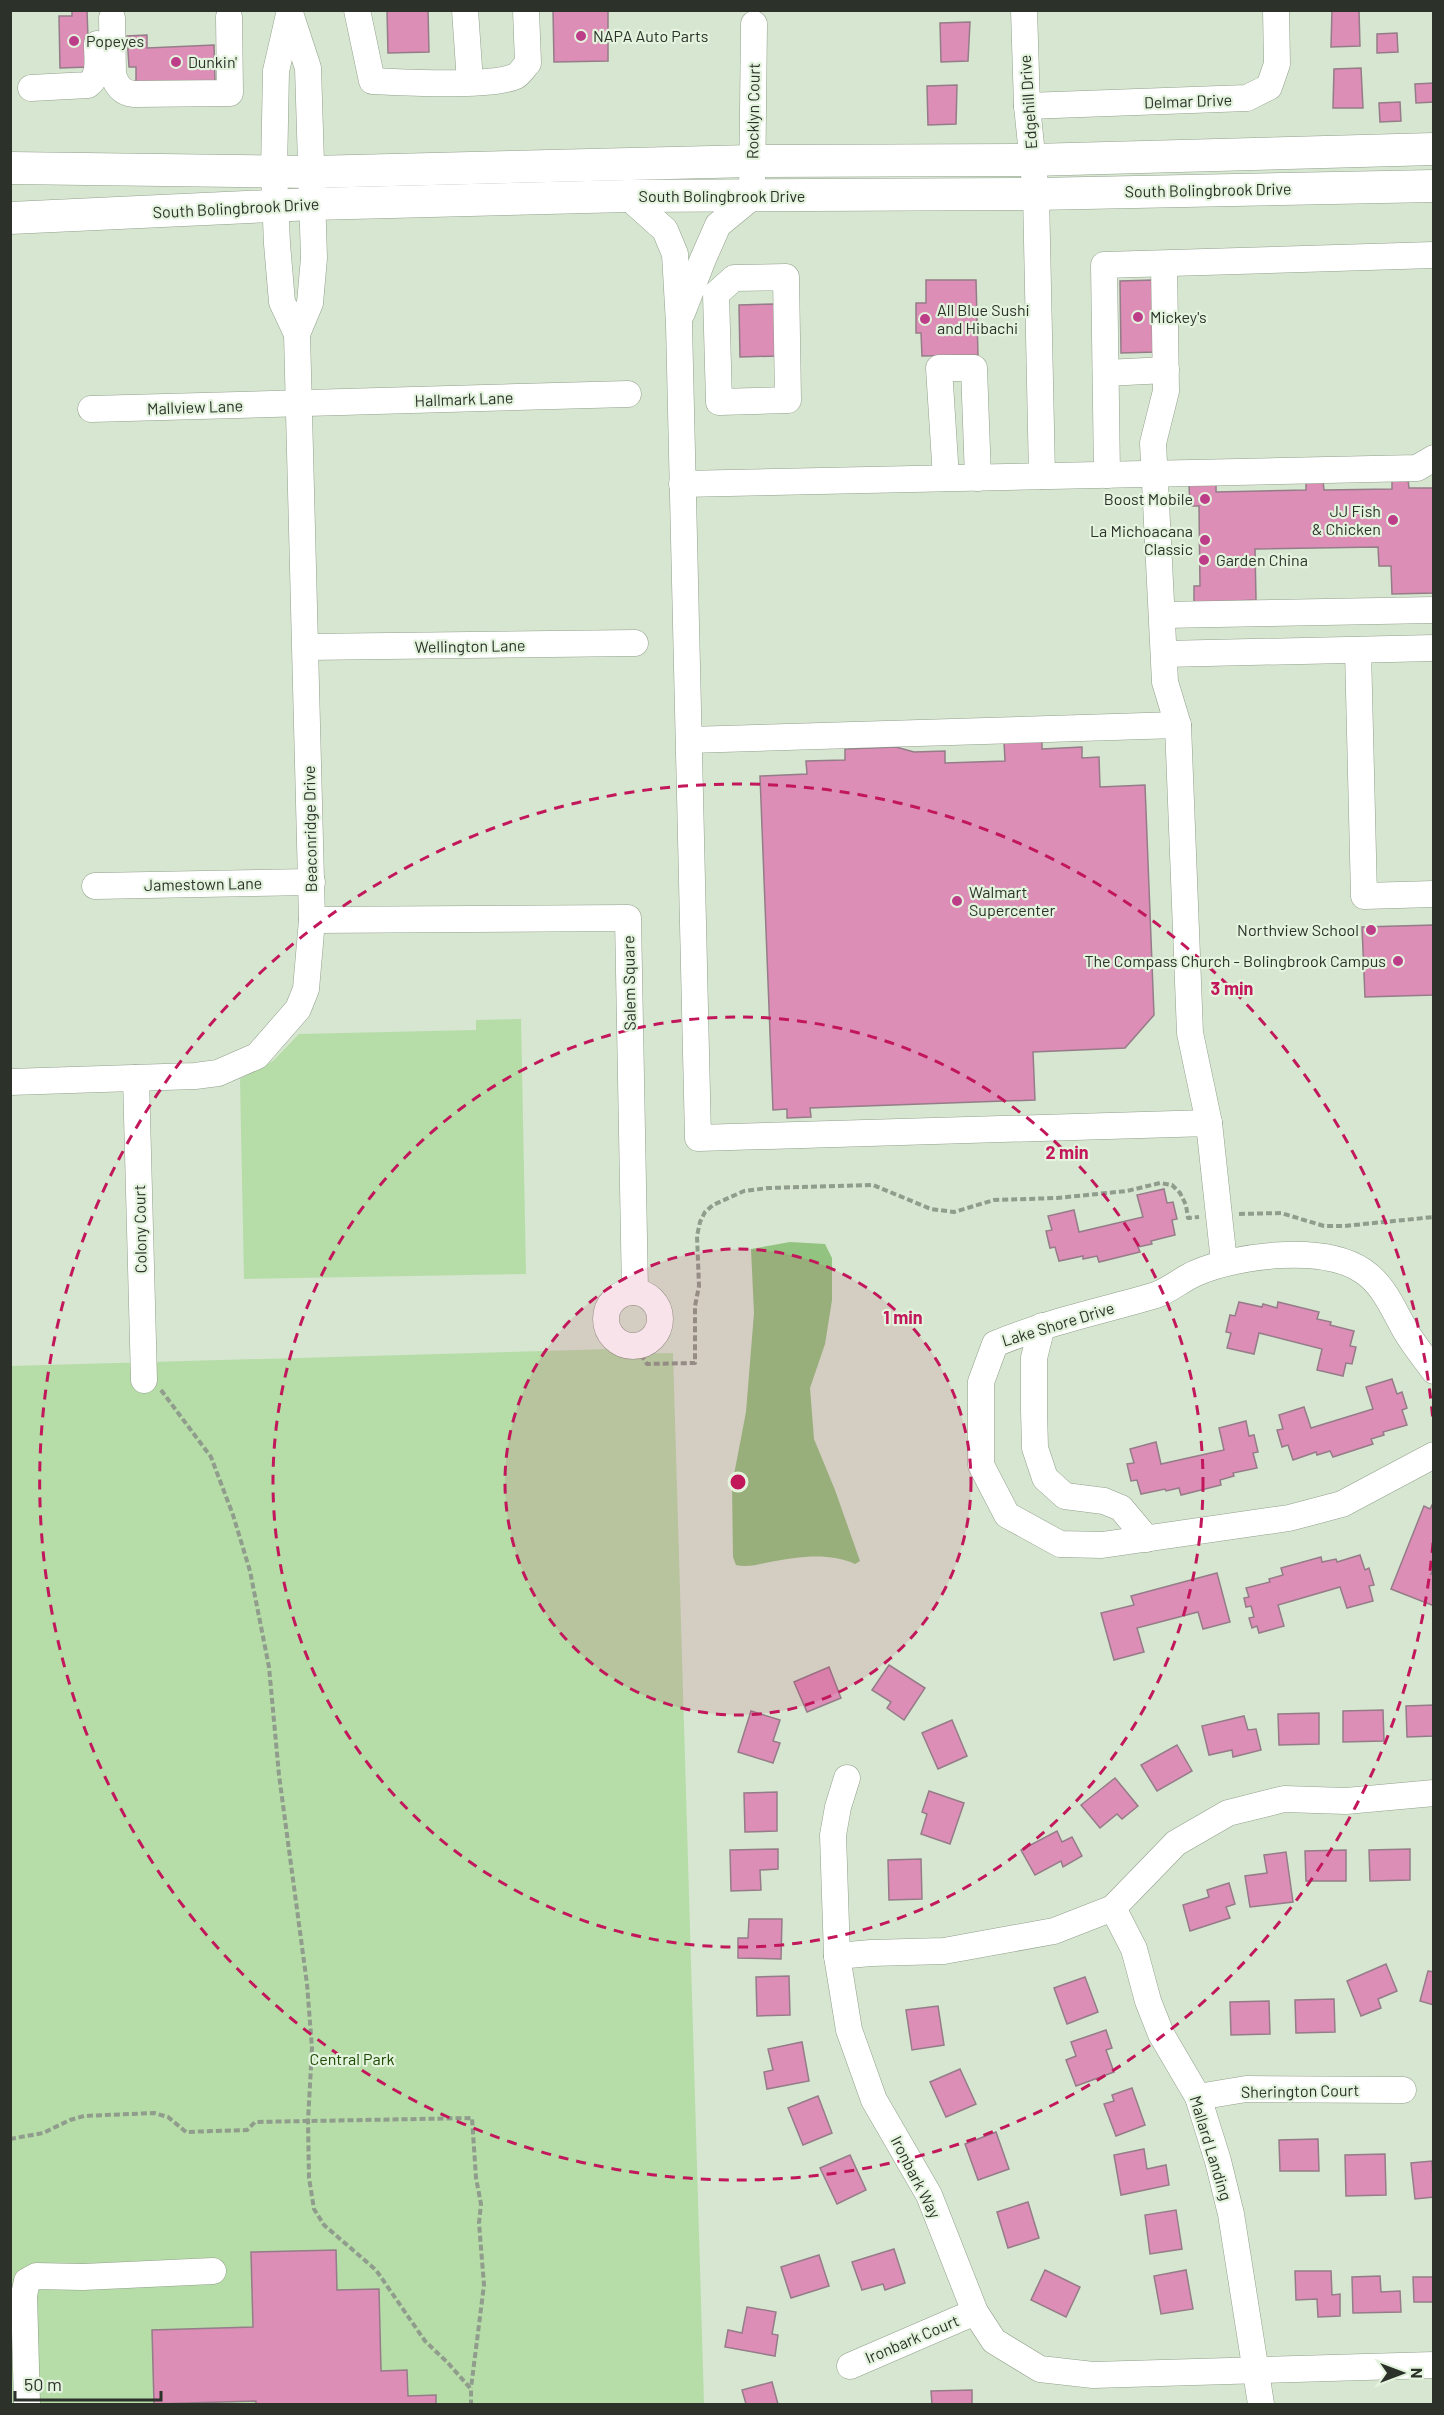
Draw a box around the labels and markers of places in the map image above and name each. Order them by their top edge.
place label: NAPA Auto Parts [593,26,709,45]
marker: NAPA Auto Parts [574,29,588,43]
place label: Popeyes [86,31,144,50]
marker: Popeyes [67,34,81,48]
place label: Dunkin' [188,52,237,71]
marker: Dunkin' [169,55,183,69]
place label: All Blue Sushi and Hibachi [937,300,1030,337]
place label: Mickey's [1150,307,1207,326]
marker: Mickey's [1131,310,1145,324]
marker: All Blue Sushi and Hibachi [918,312,932,326]
place label: Boost Mobile [1104,489,1193,508]
marker: Boost Mobile [1198,492,1212,506]
place label: JJ Fish & Chicken [1312,501,1381,538]
marker: JJ Fish & Chicken [1386,513,1400,527]
place label: La Michoacana Classic [1090,521,1193,558]
marker: La Michoacana Classic [1198,533,1212,547]
place label: Garden China [1216,550,1308,569]
marker: Garden China [1197,553,1211,567]
place label: Walmart Supercenter [969,882,1055,919]
marker: Walmart Supercenter [950,894,964,908]
place label: Northview School [1237,920,1359,939]
marker: Northview School [1364,923,1378,937]
place label: The Compass Church - Bolingbrook Campus [1084,951,1386,970]
marker: The Compass Church - Bolingbrook Campus [1391,954,1405,968]
centre of rings [728,1472,748,1492]

